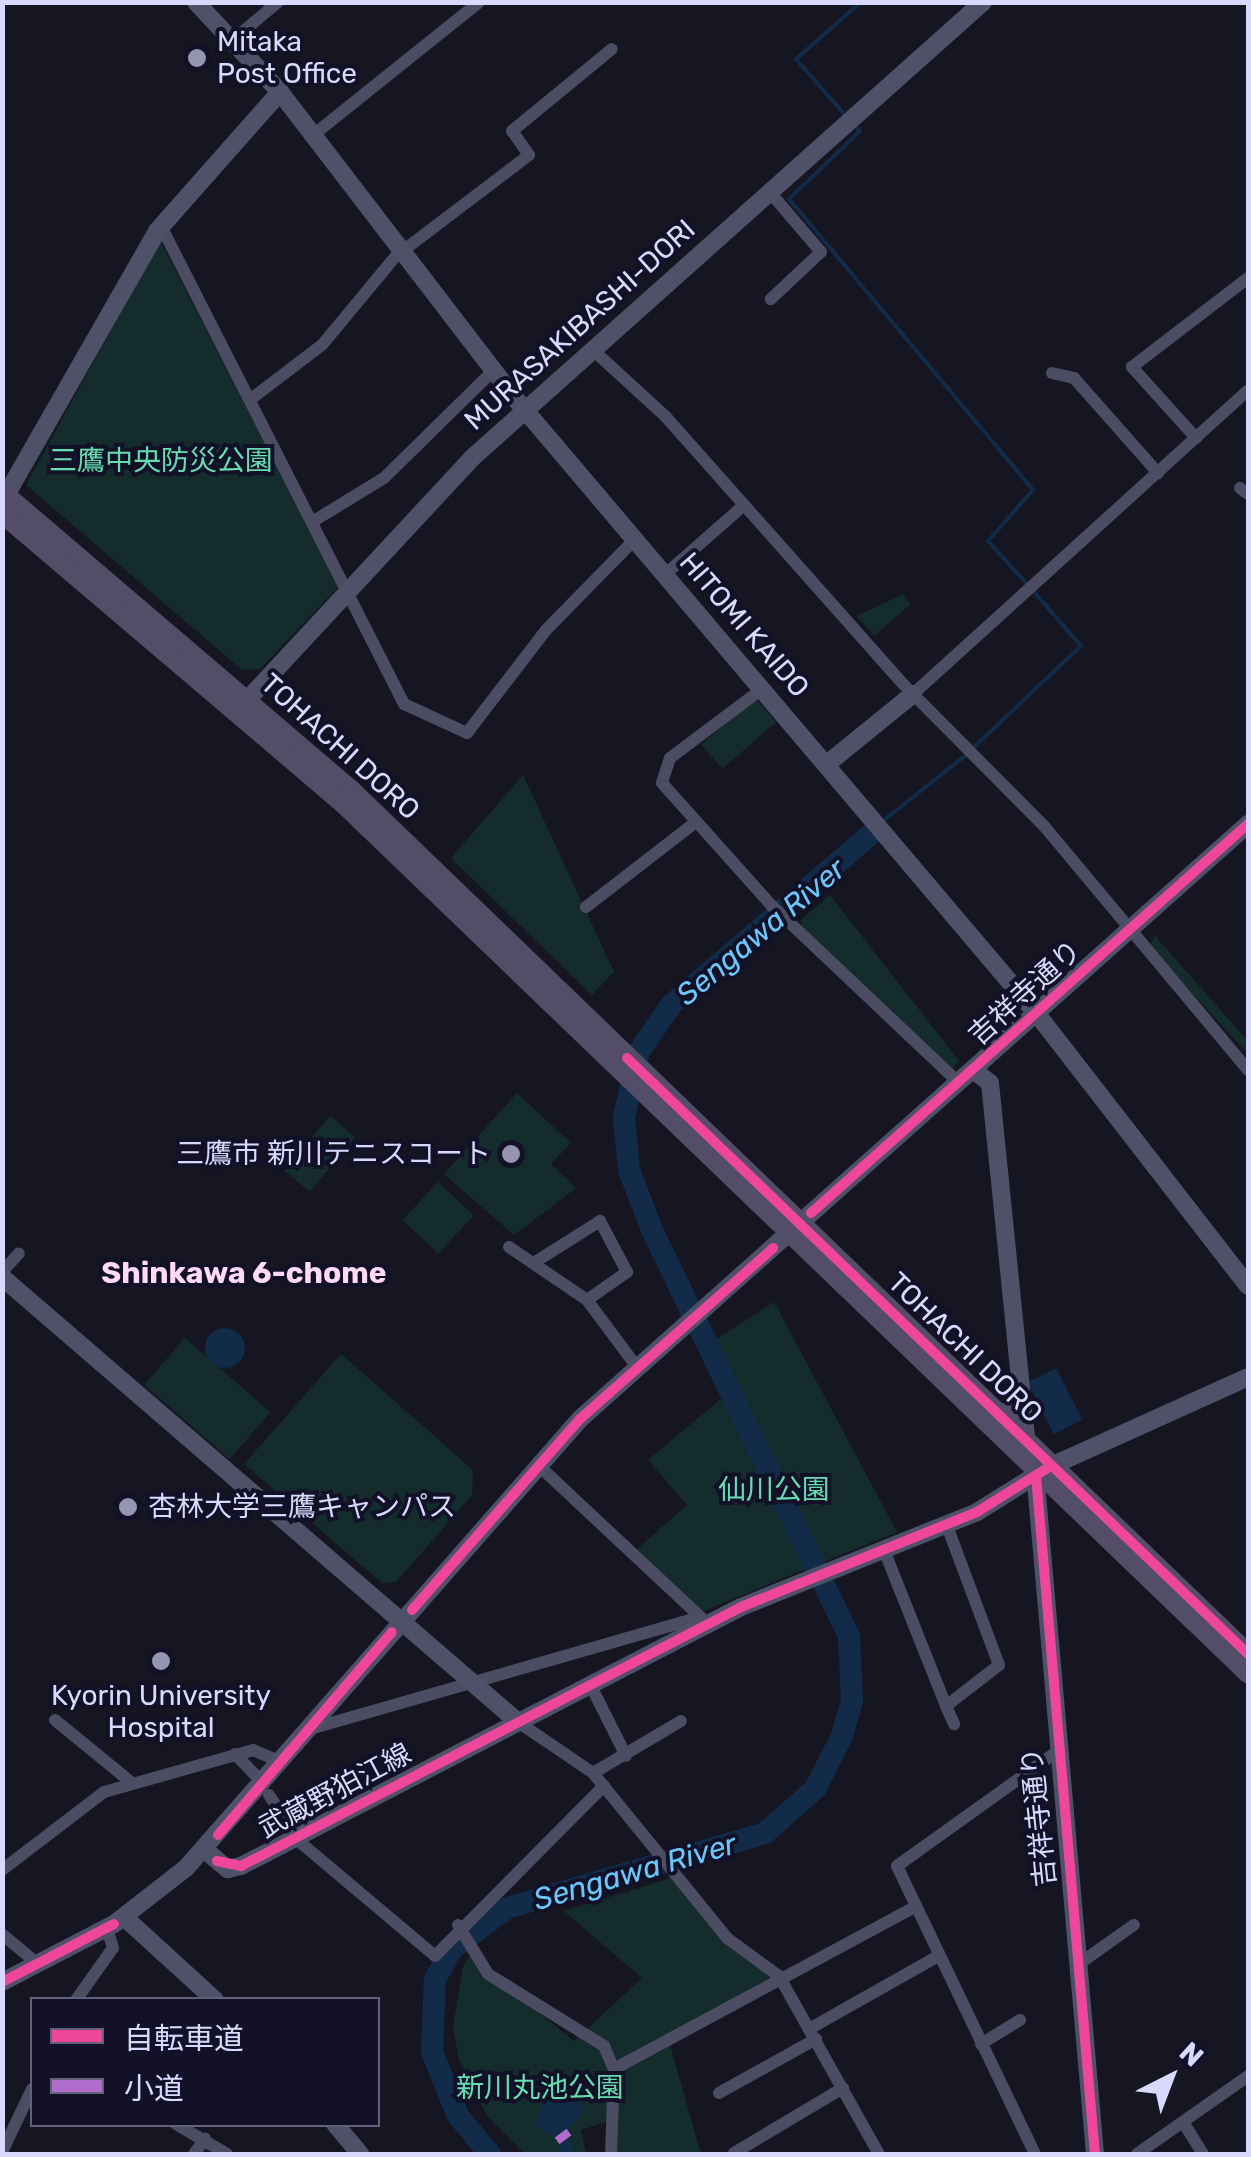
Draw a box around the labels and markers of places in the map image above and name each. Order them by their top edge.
place label: Mitaka Post Office [217,25,357,91]
marker: Mitaka Post Office [186,47,208,69]
place label: 三鷹市 新川テニスコート [176,1137,491,1171]
marker: 三鷹市 新川テニスコート [500,1143,522,1165]
place label: 杏林大学三鷹キャンパス [148,1490,456,1524]
marker: 杏林大学三鷹キャンパス [117,1496,139,1518]
marker: Kyorin University Hospital [148,1648,174,1674]
place label: Kyorin University Hospital [51,1679,271,1745]

